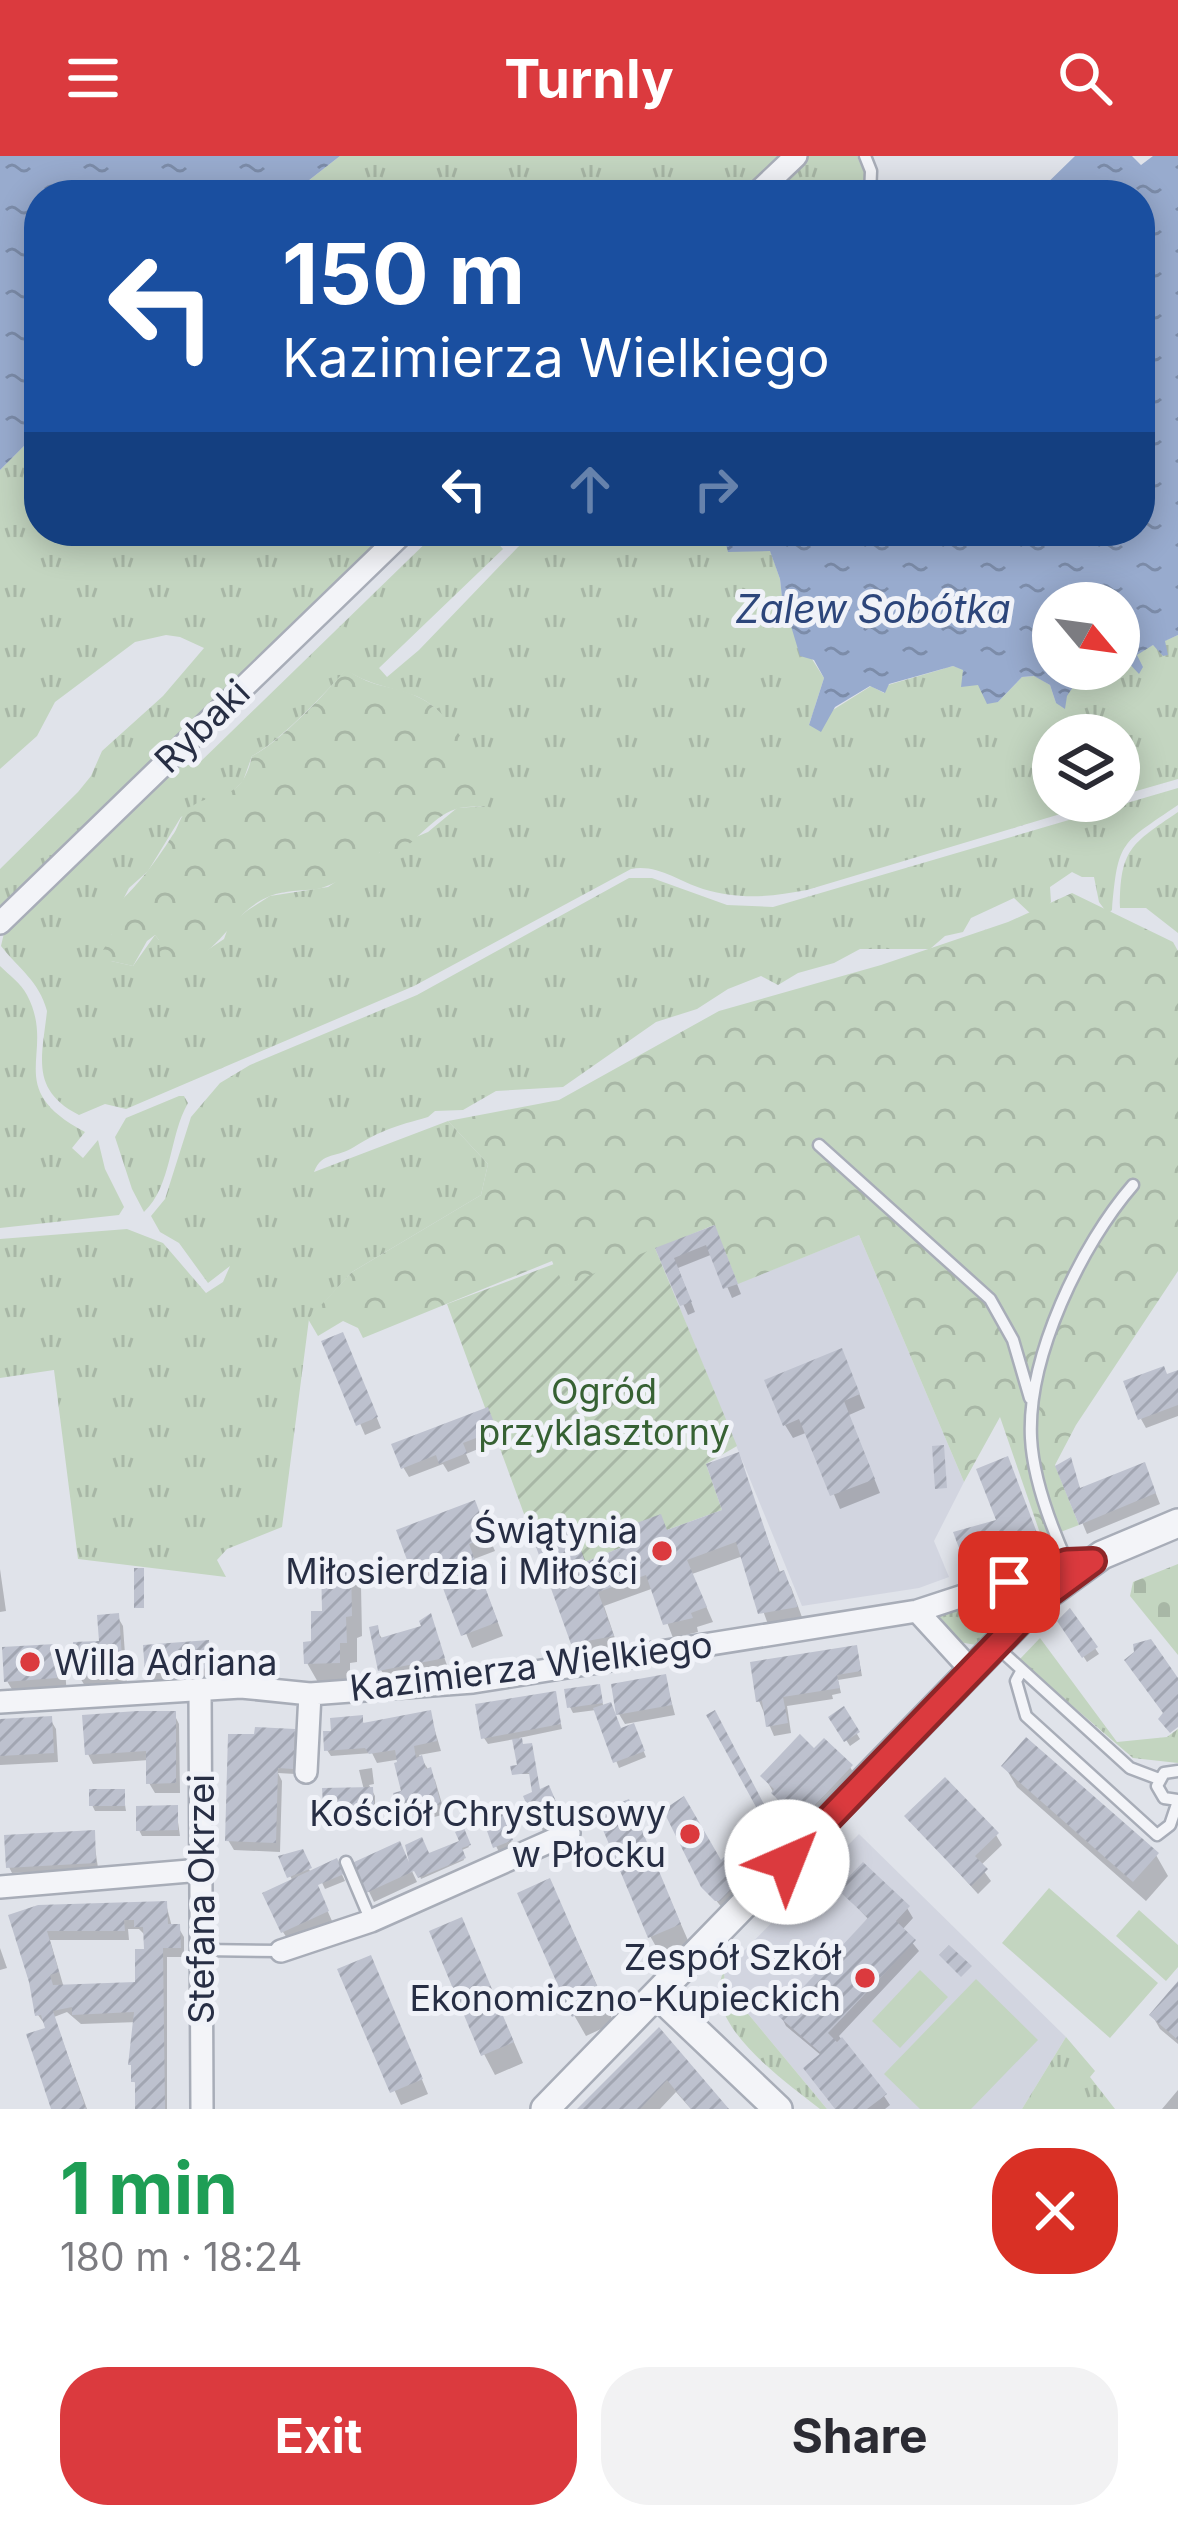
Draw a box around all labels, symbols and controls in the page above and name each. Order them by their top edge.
icon: menu [60,45,126,111]
icon: search [1052,45,1118,111]
text: Turnly [504,46,674,111]
text: 150 m [282,223,525,324]
icon: left [84,228,240,384]
text: Kazimierza Wielkiego [282,325,830,390]
icon: left [431,456,497,522]
icon: ahead [557,456,623,522]
icon: right [683,456,749,522]
north arrow [1032,582,1140,690]
map controls [1032,582,1140,822]
water label: Zalew Sobótka [735,585,1011,632]
street label: Rybaki [145,670,259,782]
button: layers [1032,714,1140,822]
park label: Ogród przyklasztorny [478,1369,730,1454]
place label: Świątynia Miłosierdzia i Miłości [285,1508,638,1593]
pin [958,1531,1060,1633]
marker: Świątynia Miłosierdzia i Miłości [649,1538,675,1564]
icon: arrive [976,1549,1042,1615]
street label: Kazimierza Wielkiego [347,1622,715,1710]
place label: Willa Adriana [54,1640,277,1684]
marker: Willa Adriana [17,1649,43,1675]
street label: Stefana Okrzei [179,1774,223,2024]
place label: Kościół Chrystusowy w Płocku [309,1791,666,1876]
position arrow [724,1799,850,1925]
marker: Kościół Chrystusowy w Płocku [677,1821,703,1847]
place label: Zespół Szkół Ekonomiczno-Kupieckich [409,1935,841,2020]
marker: Zespół Szkół Ekonomiczno-Kupieckich [852,1965,878,1991]
text: 1 min [60,2144,238,2231]
button: close [992,2148,1118,2274]
text: 180 m · 18:24 [60,2233,303,2280]
button: Exit [60,2367,577,2505]
button: Share [601,2367,1118,2505]

